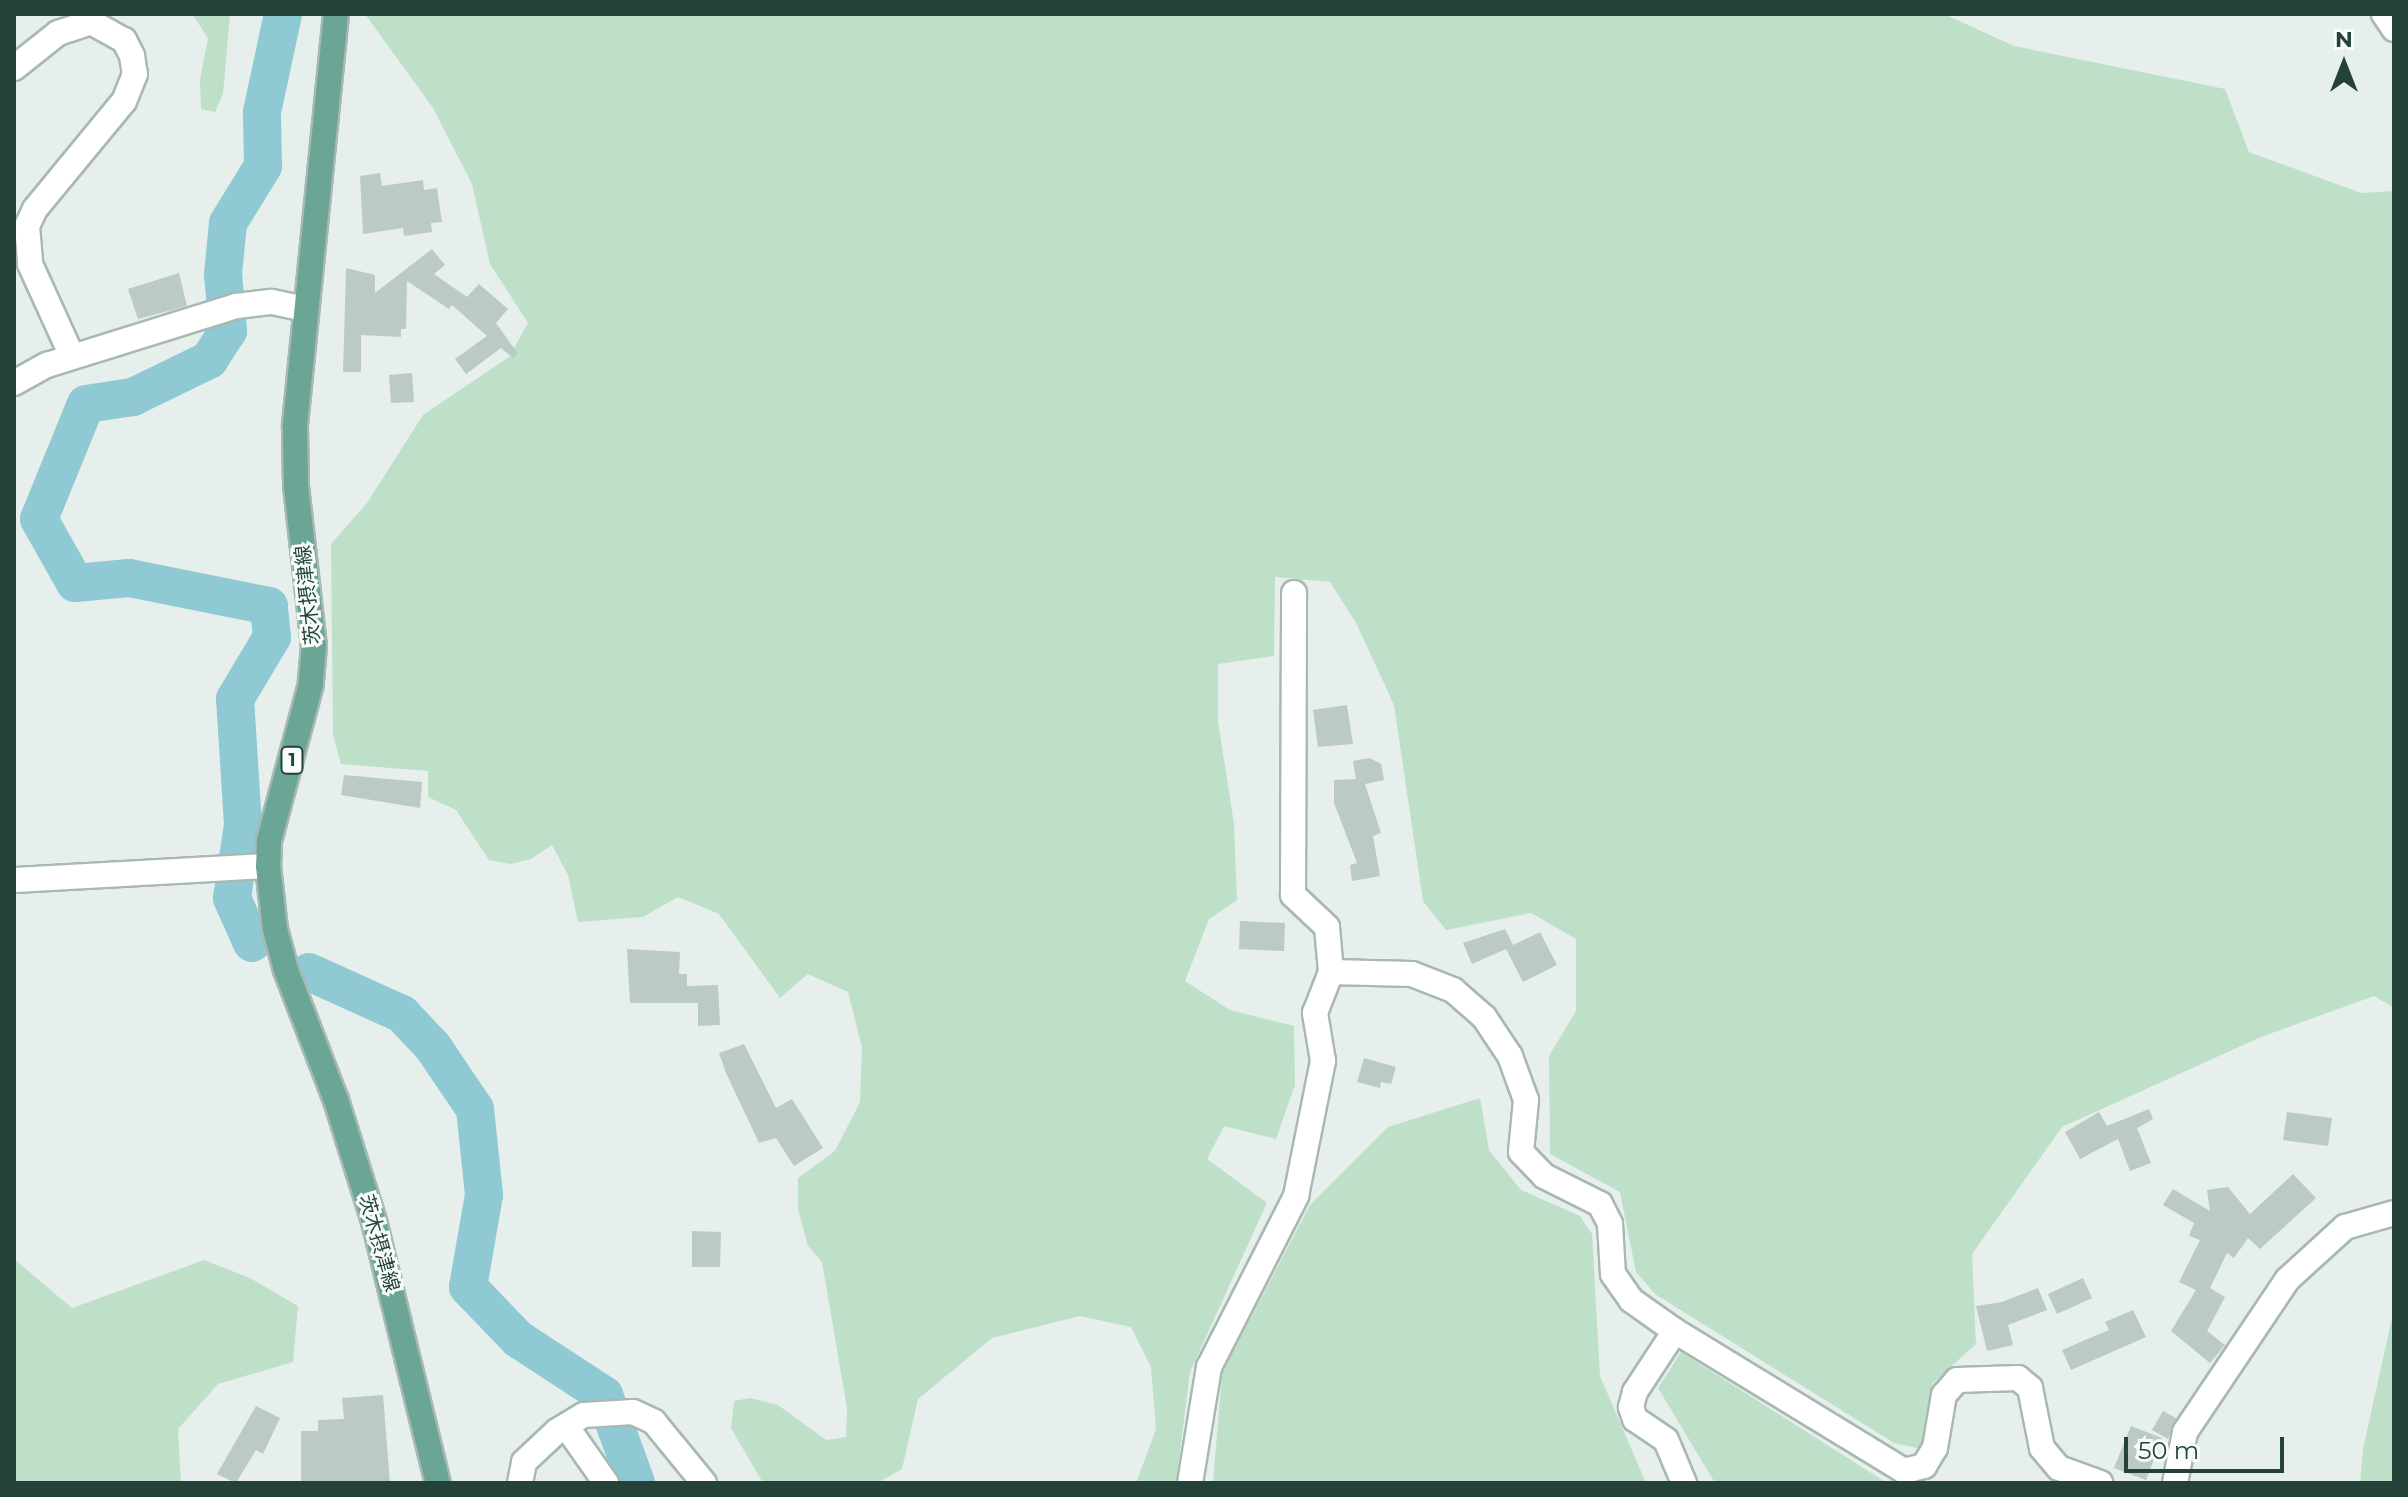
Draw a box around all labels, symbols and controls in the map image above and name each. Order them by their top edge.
north arrow [2304,24,2384,104]
text: N [2335,26,2353,53]
street label: 茨木摂津線 [291,544,325,646]
road number: 1 [280,746,304,774]
street label: 茨木摂津線 [354,1192,404,1294]
scale bar [2128,1421,2288,1471]
text: 50 m [2138,1436,2199,1465]

